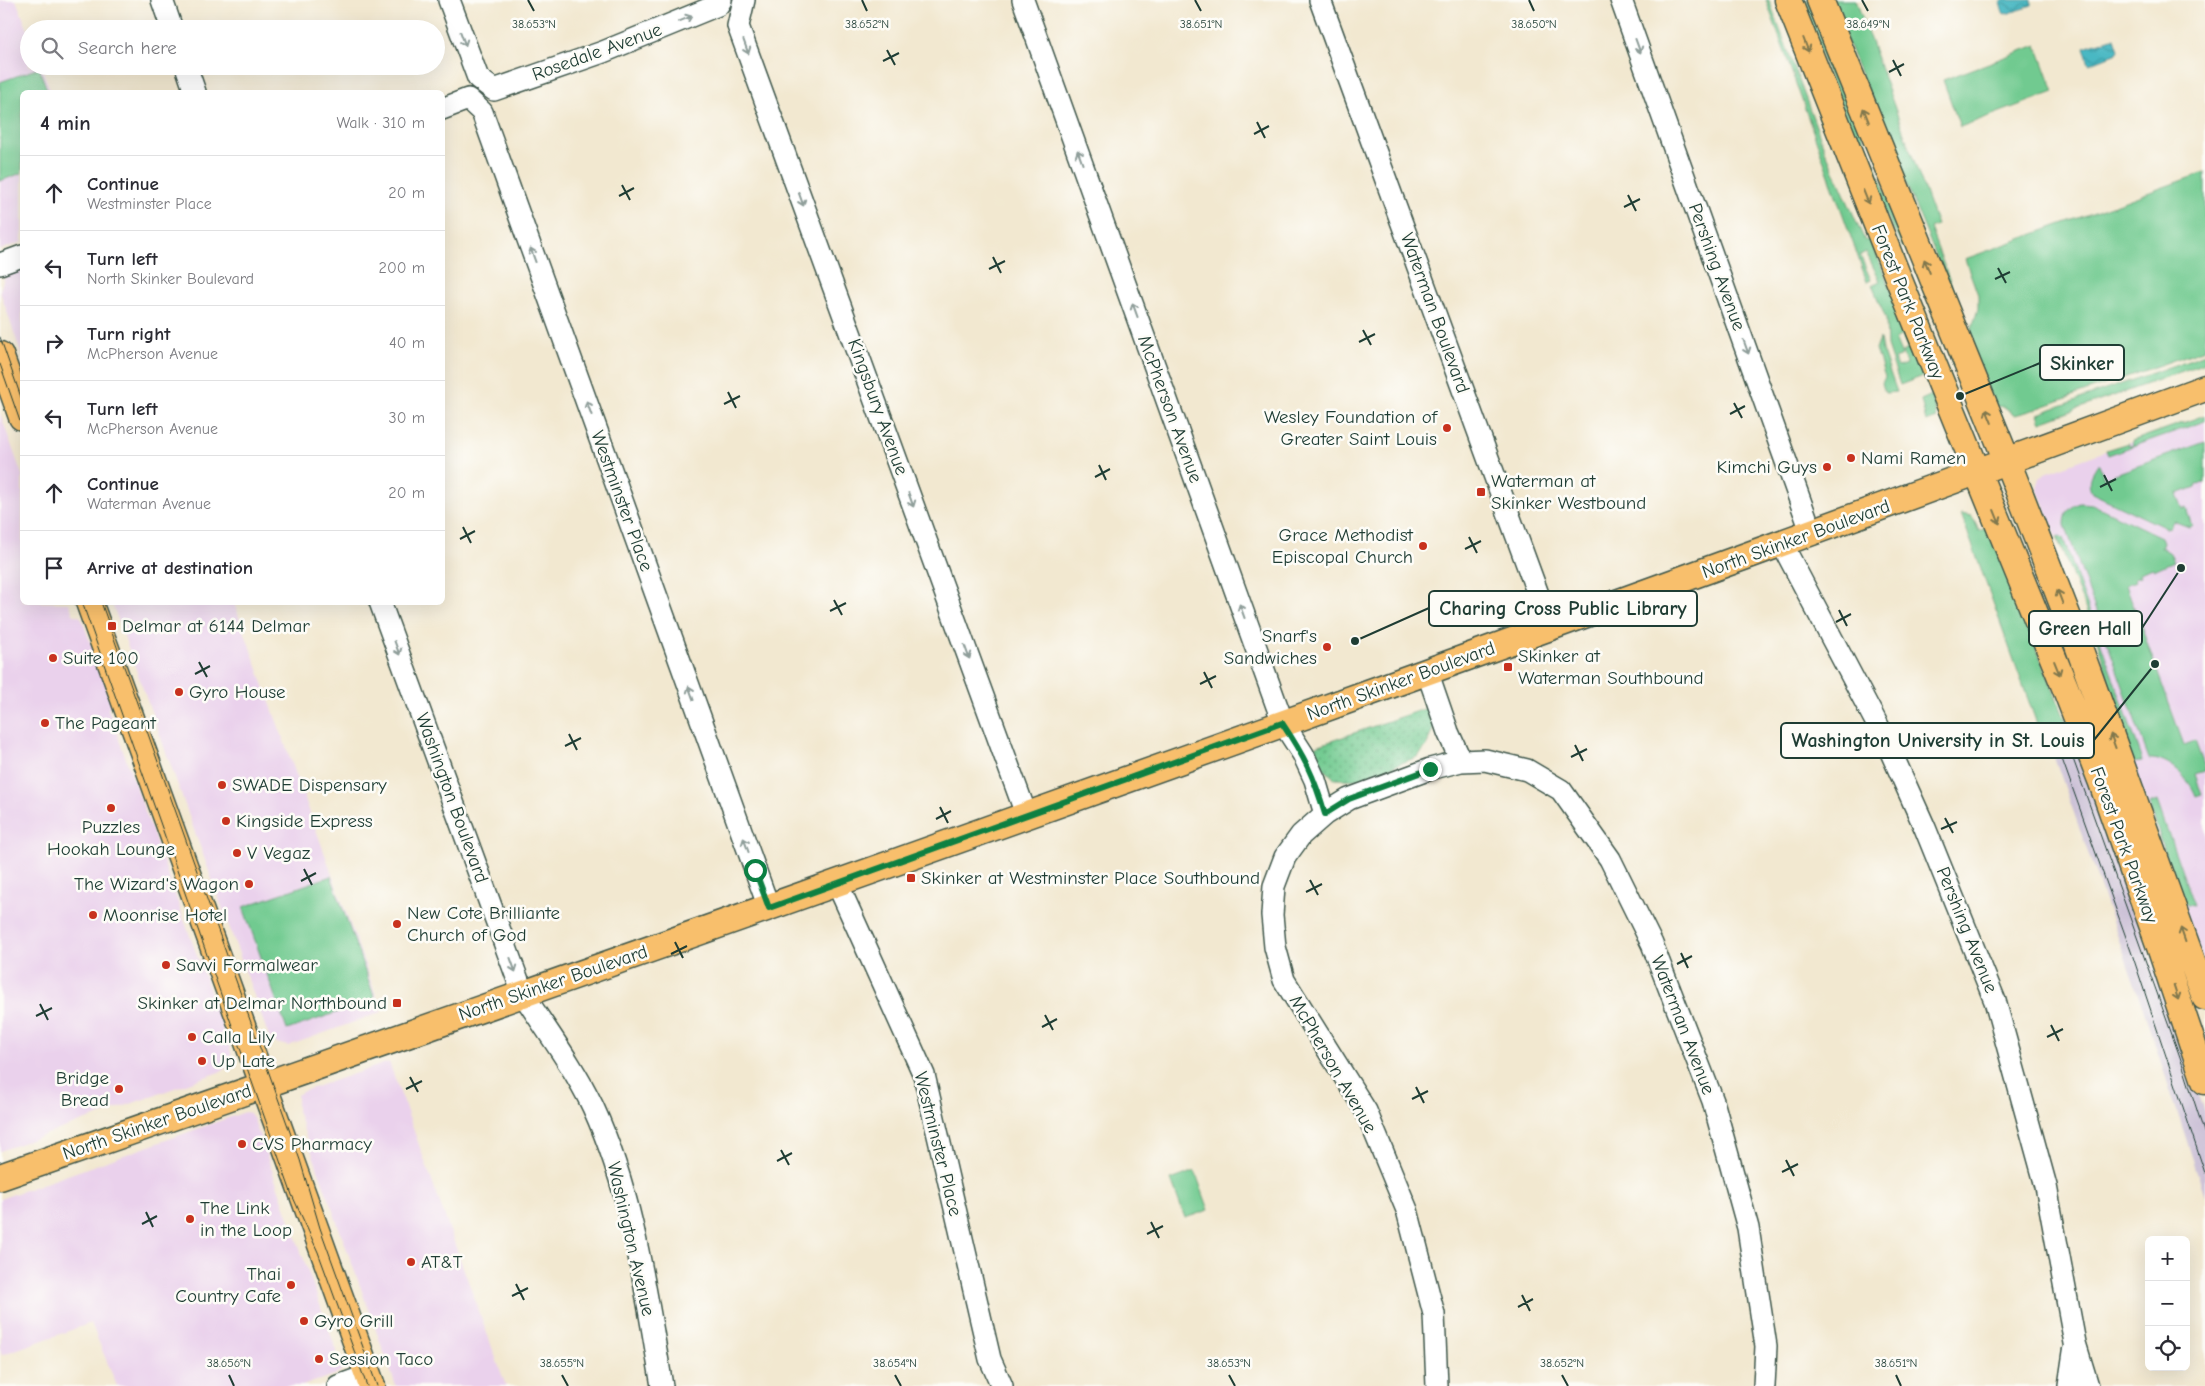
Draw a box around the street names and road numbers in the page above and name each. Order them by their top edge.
street label: Rosedale Avenue [529,18,665,86]
street label: Pershing Avenue [1684,200,1750,334]
street label: Forest Park Parkway [1867,222,1949,383]
street label: Waterman Boulevard [1396,230,1474,396]
street label: McPherson Avenue [1133,332,1207,486]
street label: Kingsbury Avenue [843,336,913,478]
street label: Westminster Place [586,428,658,574]
street label: North Skinker Boulevard [1699,495,1893,583]
street label: North Skinker Boulevard [1304,637,1498,725]
street label: Washington Boulevard [411,710,493,886]
street label: Forest Park Parkway [2085,764,2163,927]
street label: Pershing Avenue [1932,864,2002,996]
street label: North Skinker Boulevard [456,940,650,1026]
street label: Waterman Avenue [1646,952,1720,1098]
street label: McPherson Avenue [1285,991,1381,1137]
street label: Westminster Place [909,1070,967,1218]
street label: North Skinker Boulevard [60,1079,254,1165]
street label: Washington Avenue [603,1160,659,1318]

